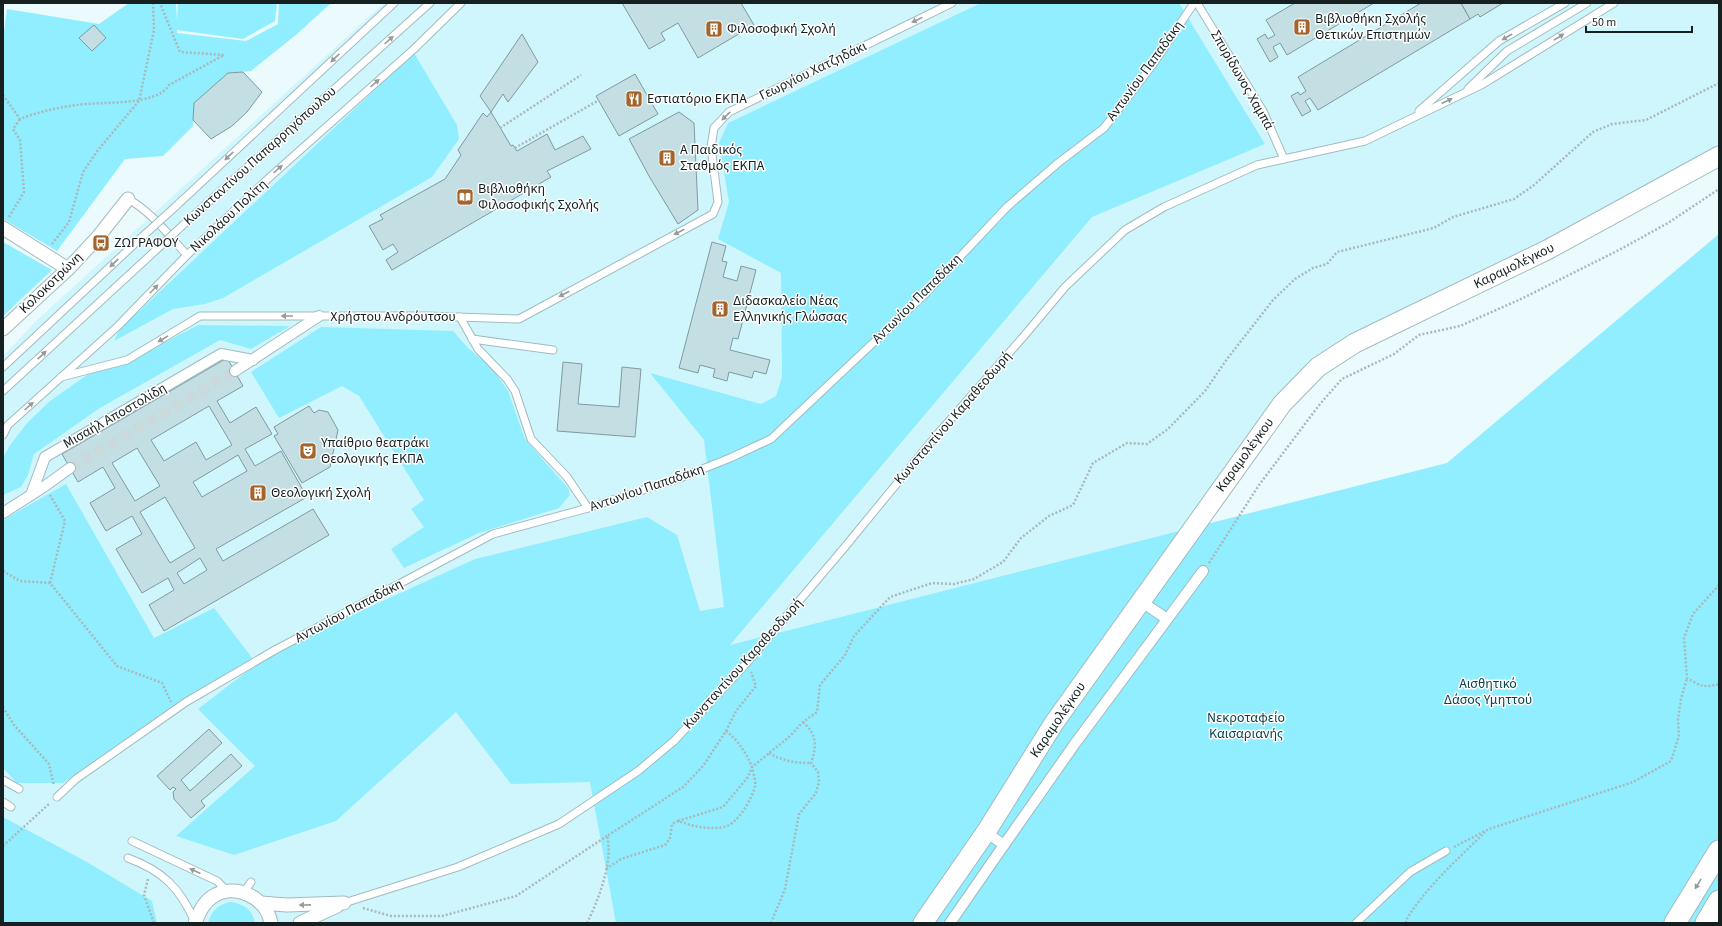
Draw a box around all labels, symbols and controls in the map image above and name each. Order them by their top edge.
scale bar [1586,8,1692,34]
place label: Βιβλιοθήκη Σχολής Θετικών Επιστημών [1315,9,1431,45]
text: 50 m [1592,14,1616,31]
one-way arrow [911,17,922,23]
street label: Αντωνίου Παπαδάκη [1102,17,1188,125]
building icon: Βιβλιοθήκη Σχολής Θετικών Επιστημών [1292,17,1312,37]
building icon: Φιλοσοφική Σχολή [704,19,724,39]
place label: Φιλοσοφική Σχολή [727,19,836,39]
street label: Σπυρίδωνος Χαμπά [1205,26,1279,134]
one-way arrow [1501,33,1513,40]
one-way arrow [1553,33,1565,40]
one-way arrow [384,36,393,45]
street label: Γεωργίου Χατζηδάκι [756,36,870,106]
one-way arrow [330,53,340,63]
one-way arrow [370,78,380,87]
street label: Κωνσταντίνου Παπαρρηγόπουλου [179,82,341,230]
restaurant icon: Εστιατόριο ΕΚΠΑ [624,89,644,109]
place label: Εστιατόριο ΕΚΠΑ [647,89,747,109]
one-way arrow [1441,98,1452,104]
one-way arrow [721,111,731,121]
place label: Α Παιδικός Σταθμός ΕΚΠΑ [680,140,765,176]
building icon: Α Παιδικός Σταθμός ΕΚΠΑ [657,148,677,168]
one-way arrow [224,152,234,161]
one-way arrow [273,165,284,174]
street label: Νικολάου Πολίτη [186,175,272,257]
place label: Βιβλιοθήκη Φιλοσοφικής Σχολής [478,179,599,215]
library icon: Βιβλιοθήκη Φιλοσοφικής Σχολής [455,187,475,207]
one-way arrow [673,229,685,236]
bus stop icon: ΖΩΓΡΑΦΟΥ [91,233,111,253]
place label: ΖΩΓΡΑΦΟΥ [114,233,179,253]
street label: Καραμολέγκου [1470,238,1558,294]
street label: Κολοκοτρώνη [15,248,87,318]
street label: Αντωνίου Παπαδάκη [868,250,966,348]
one-way arrow [109,258,120,267]
one-way arrow [150,284,159,294]
one-way arrow [558,291,570,298]
place label: Διδασκαλείο Νέας Ελληνικής Γλώσσας [733,291,847,327]
building icon: Διδασκαλείο Νέας Ελληνικής Γλώσσας [710,299,730,319]
street label: Χρήστου Ανδρόυτσου [330,307,456,327]
one-way arrow [280,313,293,319]
one-way arrow [157,335,169,342]
street label: Κωνσταντίνου Καραθεοδωρή [889,347,1017,489]
one-way arrow [37,350,47,360]
street label: Μισαήλ Αποστολίδη [60,378,170,454]
one-way arrow [24,402,33,411]
street label: Καραμολέγκου [1211,414,1279,496]
place label: Υπαίθριο θεατράκι Θεολογικής ΕΚΠΑ [320,433,429,469]
theatre icon: Υπαίθριο θεατράκι Θεολογικής ΕΚΠΑ [298,441,318,461]
street label: Αντωνίου Παπαδάκη [587,459,707,517]
building icon: Θεολογική Σχολή [248,483,268,503]
place label: Θεολογική Σχολή [271,483,371,503]
street label: Αντωνίου Παπαδάκη [291,574,407,648]
street label: Κωνσταντίνου Καραθεοδωρή [678,594,808,734]
park label: Αισθητικό Δάσος Υμηττού [1444,674,1532,710]
street label: Καραμολέγκου [1025,678,1091,762]
park label: Νεκροταφείο Καισαριανής [1207,708,1285,744]
one-way arrow [189,868,200,874]
one-way arrow [1694,878,1701,890]
one-way arrow [298,902,311,908]

